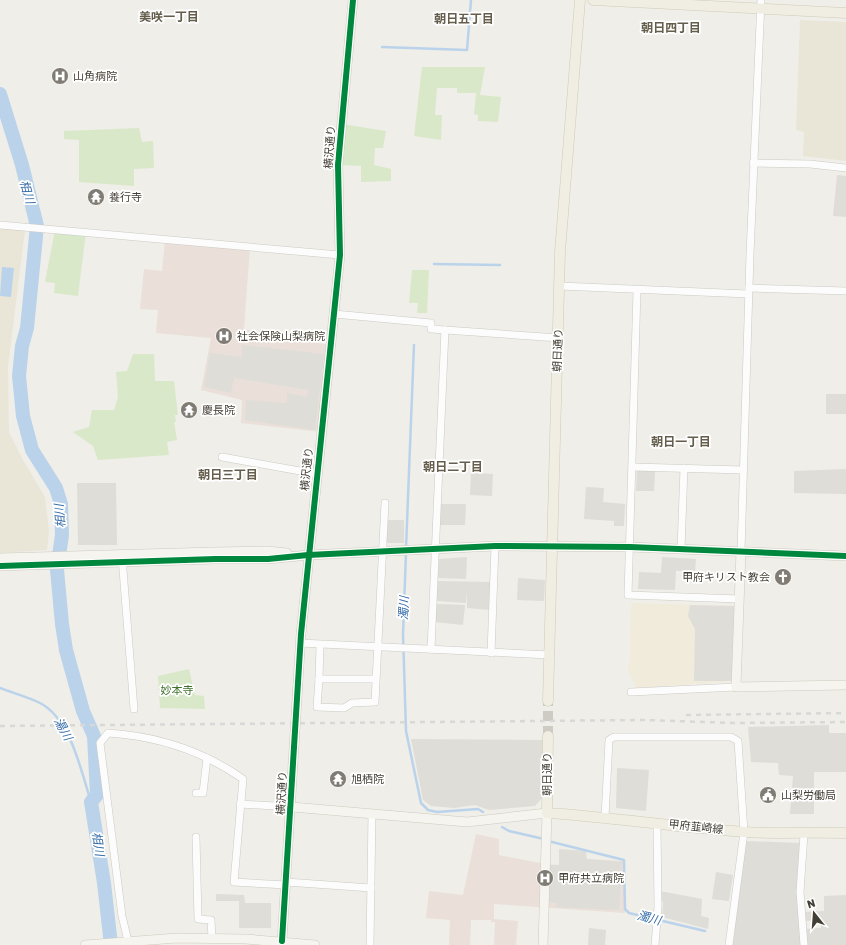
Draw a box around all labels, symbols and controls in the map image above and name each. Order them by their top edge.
district label: 美咲一丁目 [139,10,199,24]
district label: 朝日五丁目 [434,12,494,26]
district label: 朝日四丁目 [641,21,701,35]
hospital icon: 山角病院 [50,66,70,86]
place label: 山角病院 [73,70,117,83]
street label: 横沢通り [322,125,338,169]
water label: 相川 [17,179,38,207]
temple icon: 養行寺 [86,187,106,207]
place label: 養行寺 [109,191,142,204]
hospital icon: 社会保険山梨病院 [214,326,234,346]
street label: 朝日通り [551,328,565,372]
place label: 社会保険山梨病院 [237,330,325,343]
temple icon: 慶長院 [179,400,199,420]
place label: 慶長院 [202,404,235,417]
district label: 朝日一丁目 [651,435,711,449]
street label: 横沢通り [298,446,316,492]
district label: 朝日二丁目 [423,460,483,474]
district label: 朝日三丁目 [198,468,258,482]
water label: 相川 [52,501,68,529]
church icon: 甲府キリスト教会 [773,567,793,587]
place label: 甲府キリスト教会 [682,571,770,584]
water label: 濁川 [397,594,411,620]
park label: 妙本寺 [161,684,194,697]
water label: 湯川 [51,715,76,745]
street label: 朝日通り [541,752,554,796]
temple icon: 旭栖院 [328,769,348,789]
street label: 横沢通り [274,771,290,815]
place label: 旭栖院 [351,773,384,786]
public building icon: 山梨労働局 [758,785,778,805]
place label: 山梨労働局 [781,789,836,802]
street label: 甲府韮崎線 [668,818,724,836]
water label: 相川 [89,831,107,859]
hospital icon: 甲府共立病院 [535,868,555,888]
place label: 甲府共立病院 [558,872,624,885]
north arrow [794,893,834,933]
text: N [806,897,817,911]
water label: 濁川 [636,908,664,928]

